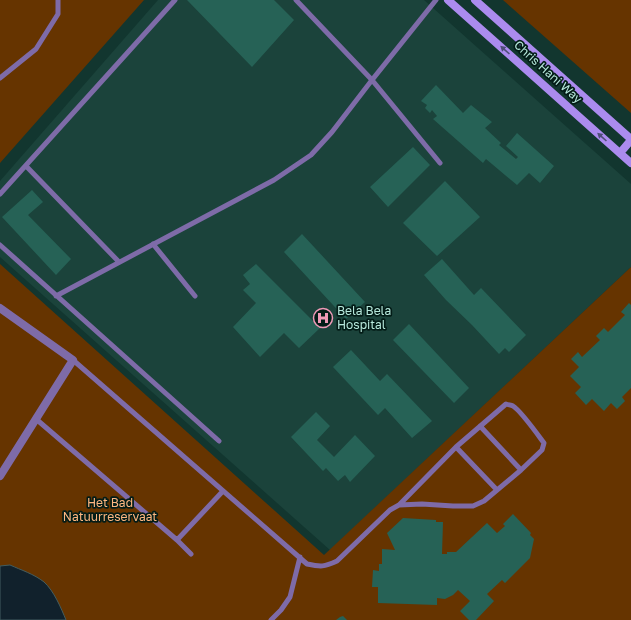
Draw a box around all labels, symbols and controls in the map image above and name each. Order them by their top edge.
street label: Chris Hani Way [511,37,586,106]
one-way arrow [500,46,510,55]
one-way arrow [597,132,607,141]
place label: Bela Bela Hospital [337,303,391,332]
hospital icon: Bela Bela Hospital [312,307,334,329]
park label: Het Bad Natuurreservaat [63,495,157,524]

